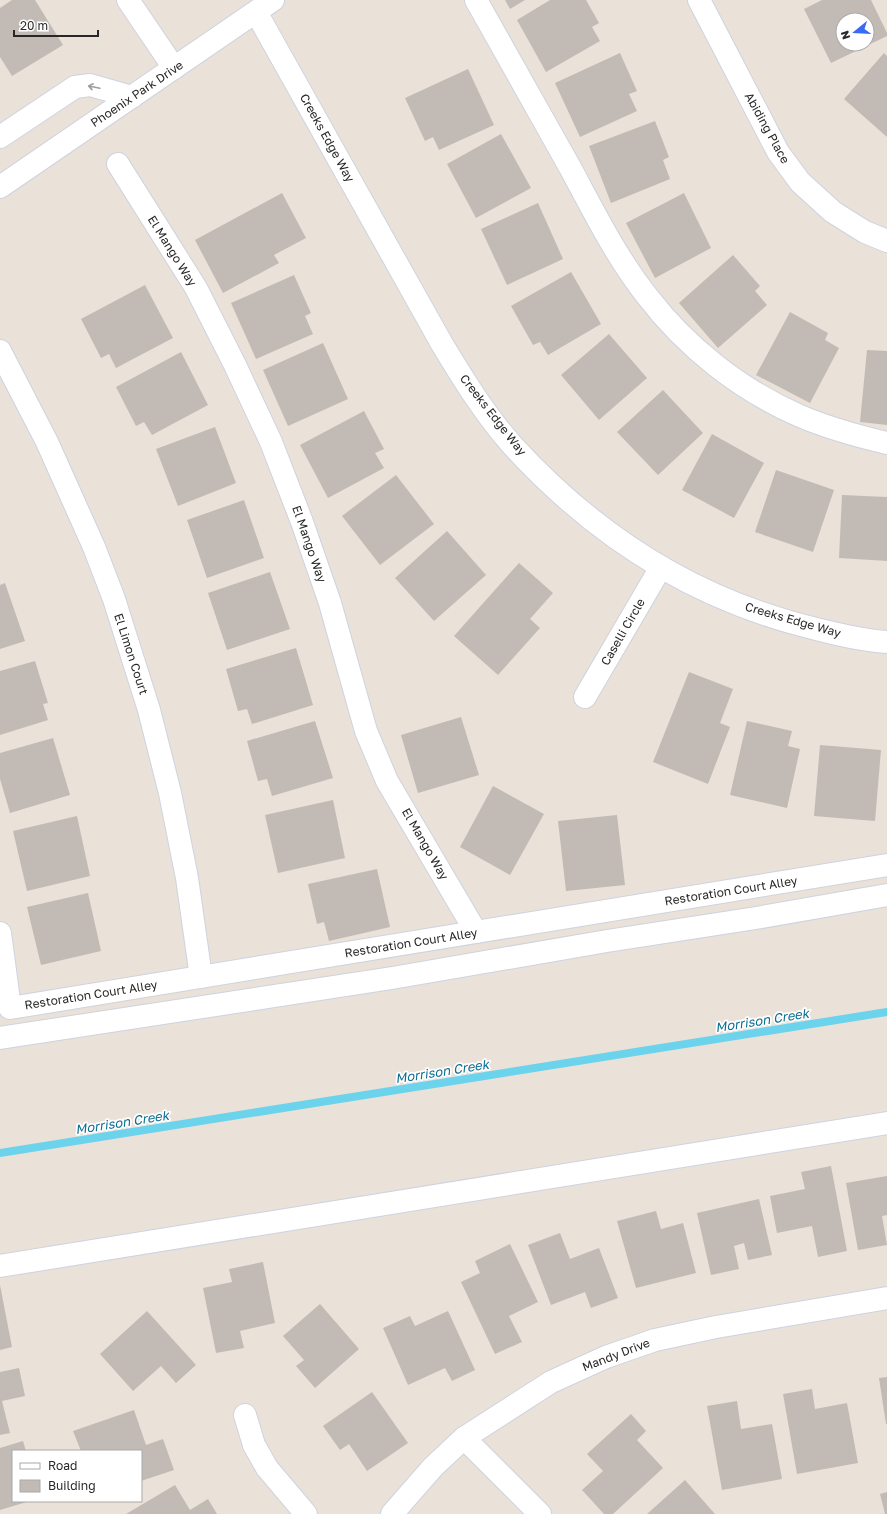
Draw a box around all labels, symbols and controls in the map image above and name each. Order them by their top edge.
scale bar [14,12,98,38]
north arrow [835,12,875,52]
text: 20 m [20,18,48,33]
text: N [838,29,852,41]
street label: Phoenix Park Drive [88,57,186,130]
one-way arrow [88,83,101,91]
street label: Abiding Place [742,90,793,166]
street label: Creeks Edge Way [297,91,358,185]
street label: El Mango Way [145,213,200,289]
street label: Creeks Edge Way [457,371,530,459]
street label: El Mango Way [289,503,330,585]
street label: Caselli Circle [597,595,648,668]
street label: Creeks Edge Way [743,599,843,640]
street label: El Limon Court [111,611,152,697]
street label: El Mango Way [399,805,452,883]
street label: Restoration Court Alley [663,873,799,908]
street label: Restoration Court Alley [343,925,479,960]
street label: Restoration Court Alley [23,977,159,1012]
water label: Morrison Creek [714,1004,812,1035]
water label: Morrison Creek [394,1055,492,1086]
water label: Morrison Creek [74,1106,172,1137]
street label: Mandy Drive [580,1335,652,1374]
legend [12,1450,142,1502]
text: Road [48,1458,77,1473]
text: Building [48,1478,96,1493]

